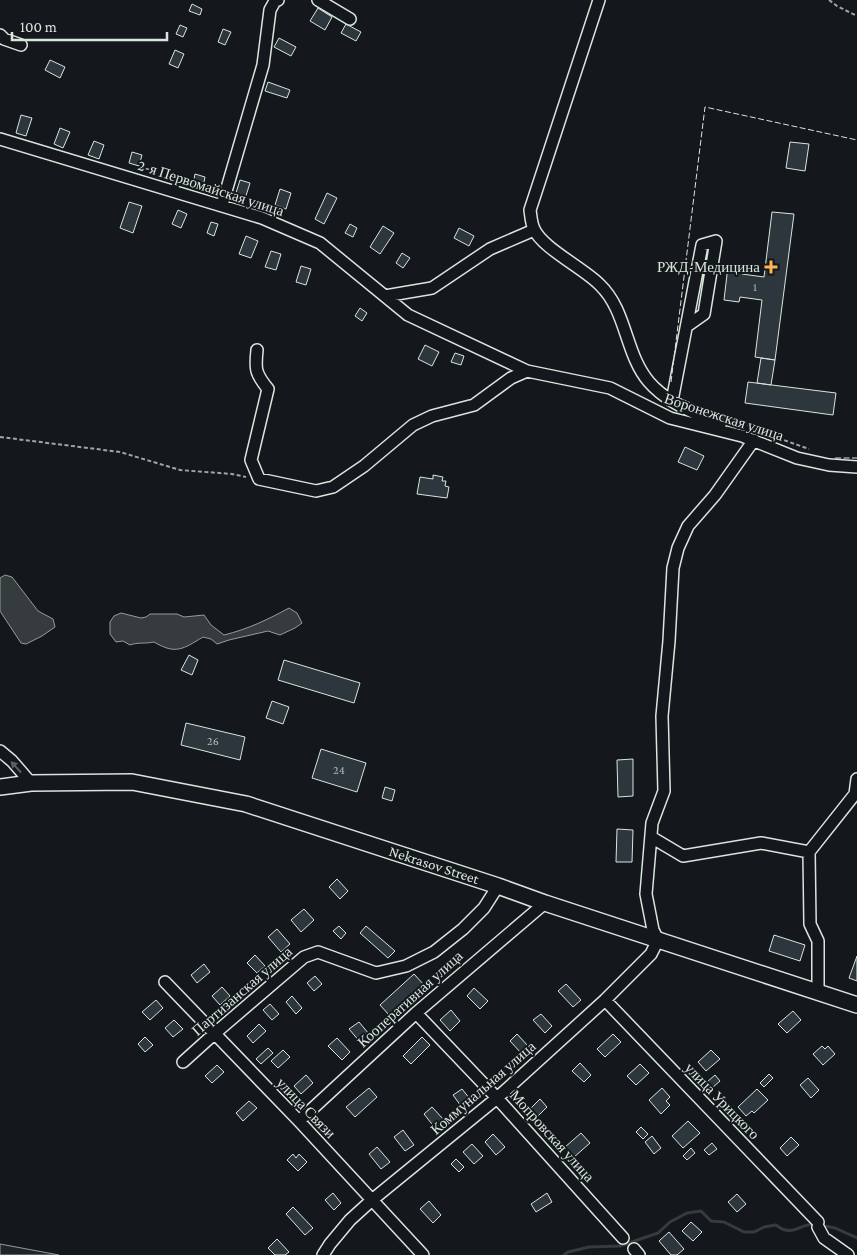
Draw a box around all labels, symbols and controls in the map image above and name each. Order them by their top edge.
scale bar [12,10,168,42]
text: 100 m [20,19,57,35]
street label: 2-я Первомайская улица [136,157,286,219]
place label: РЖД-Медицина [657,259,760,275]
marker: РЖД-Медицина [764,260,778,274]
house number: 1 [753,280,757,294]
street label: Воронежская улица [662,390,786,444]
house number: 26 [207,734,219,748]
one-way arrow [10,761,22,773]
house number: 24 [333,763,345,777]
street label: Nekrasov Street [387,843,482,887]
street label: Партизанская улица [189,943,295,1039]
street label: Кооперативная улица [354,947,466,1050]
street label: Коммунальная улица [427,1038,539,1138]
street label: улица Урицкого [682,1059,762,1143]
street label: улица Связи [273,1075,339,1141]
street label: Мопровская улица [507,1087,598,1185]

